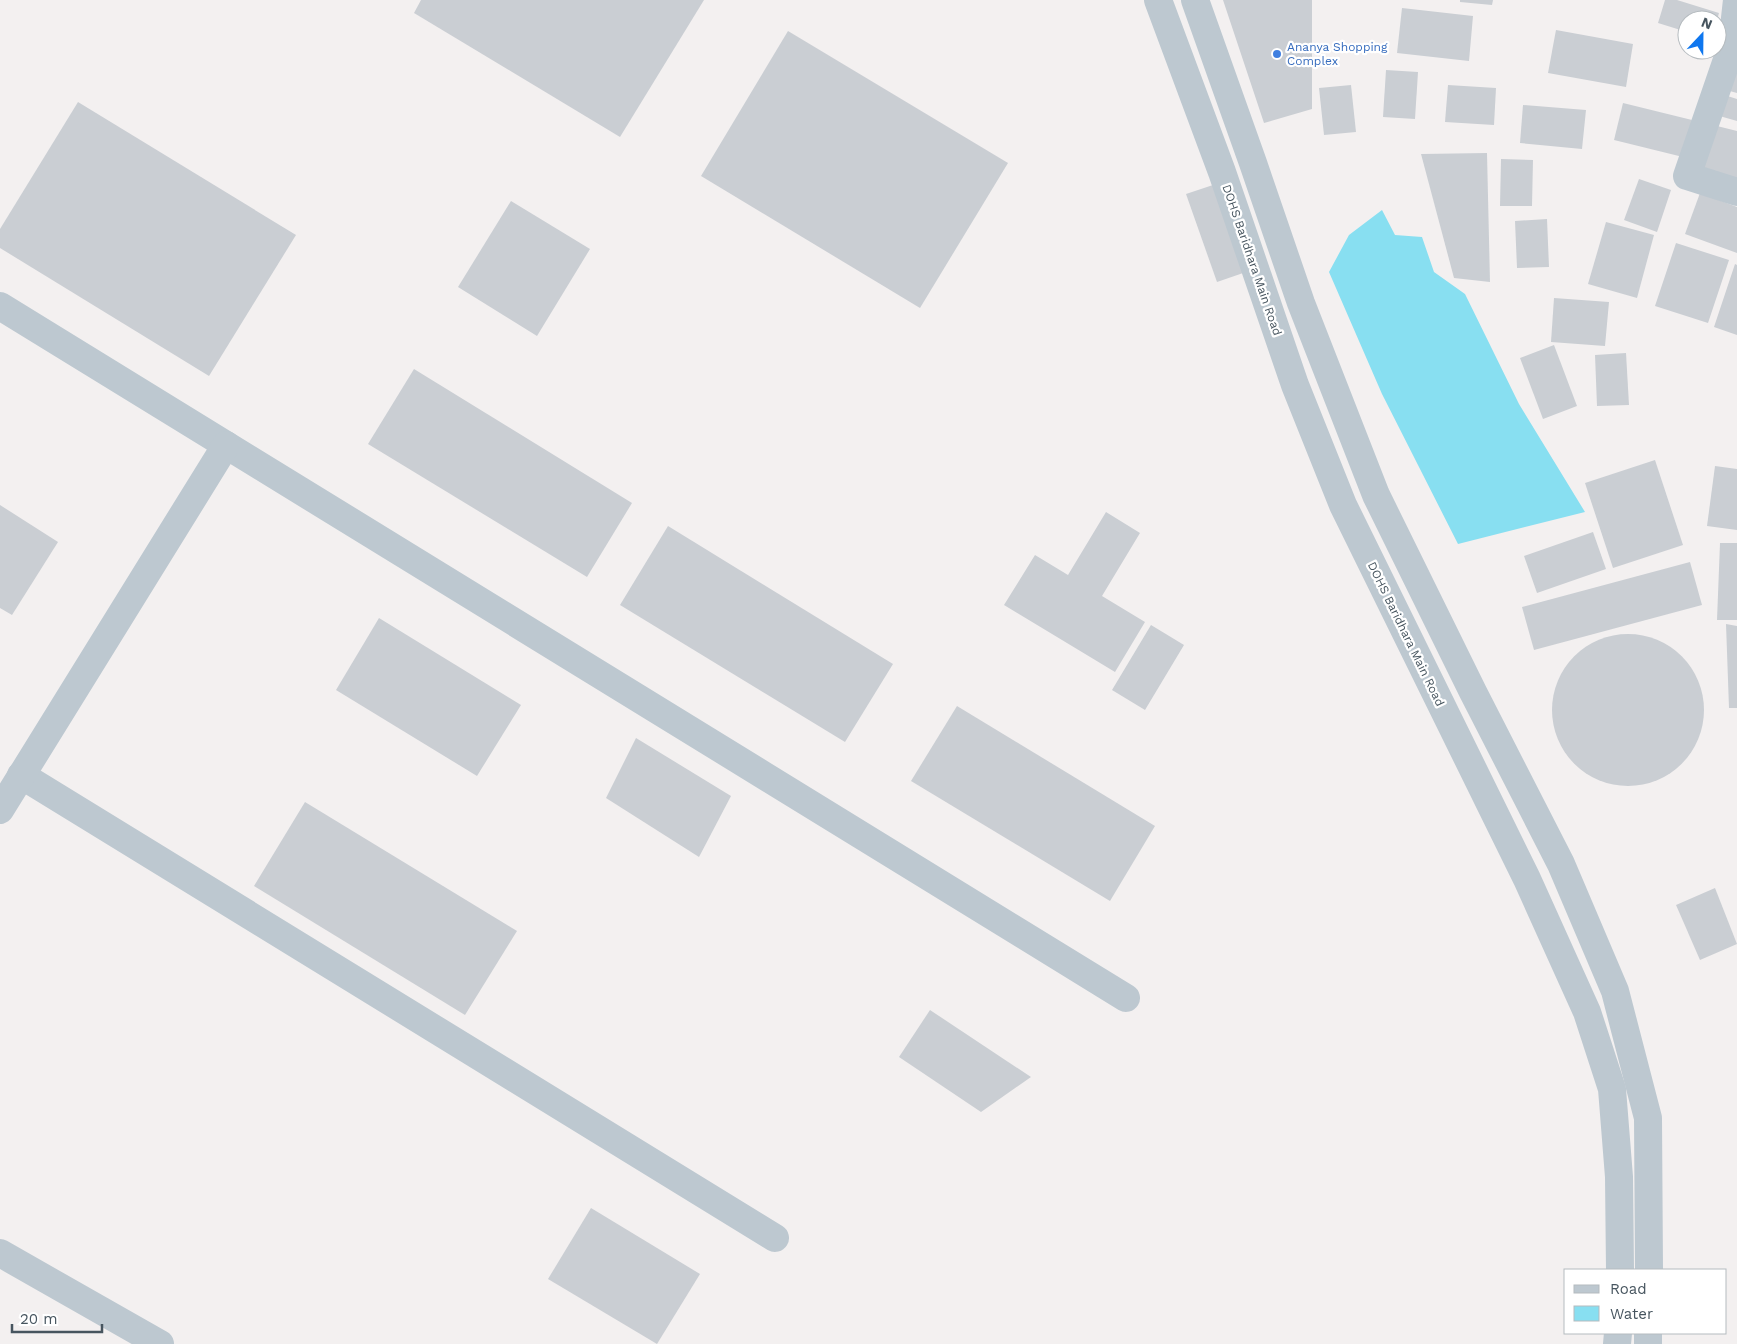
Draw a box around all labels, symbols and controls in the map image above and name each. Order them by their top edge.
north arrow [1677,10,1727,60]
text: N [1699,14,1715,32]
place label: Ananya Shopping Complex [1287,40,1388,68]
marker: Ananya Shopping Complex [1271,48,1283,60]
street label: DOHS Baridhara Main Road [1219,183,1285,337]
street label: DOHS Baridhara Main Road [1365,559,1447,709]
legend [1564,1269,1727,1334]
text: Road [1610,1280,1647,1298]
scale bar [12,1302,102,1334]
text: Water [1610,1305,1653,1323]
text: 20 m [20,1310,58,1328]

